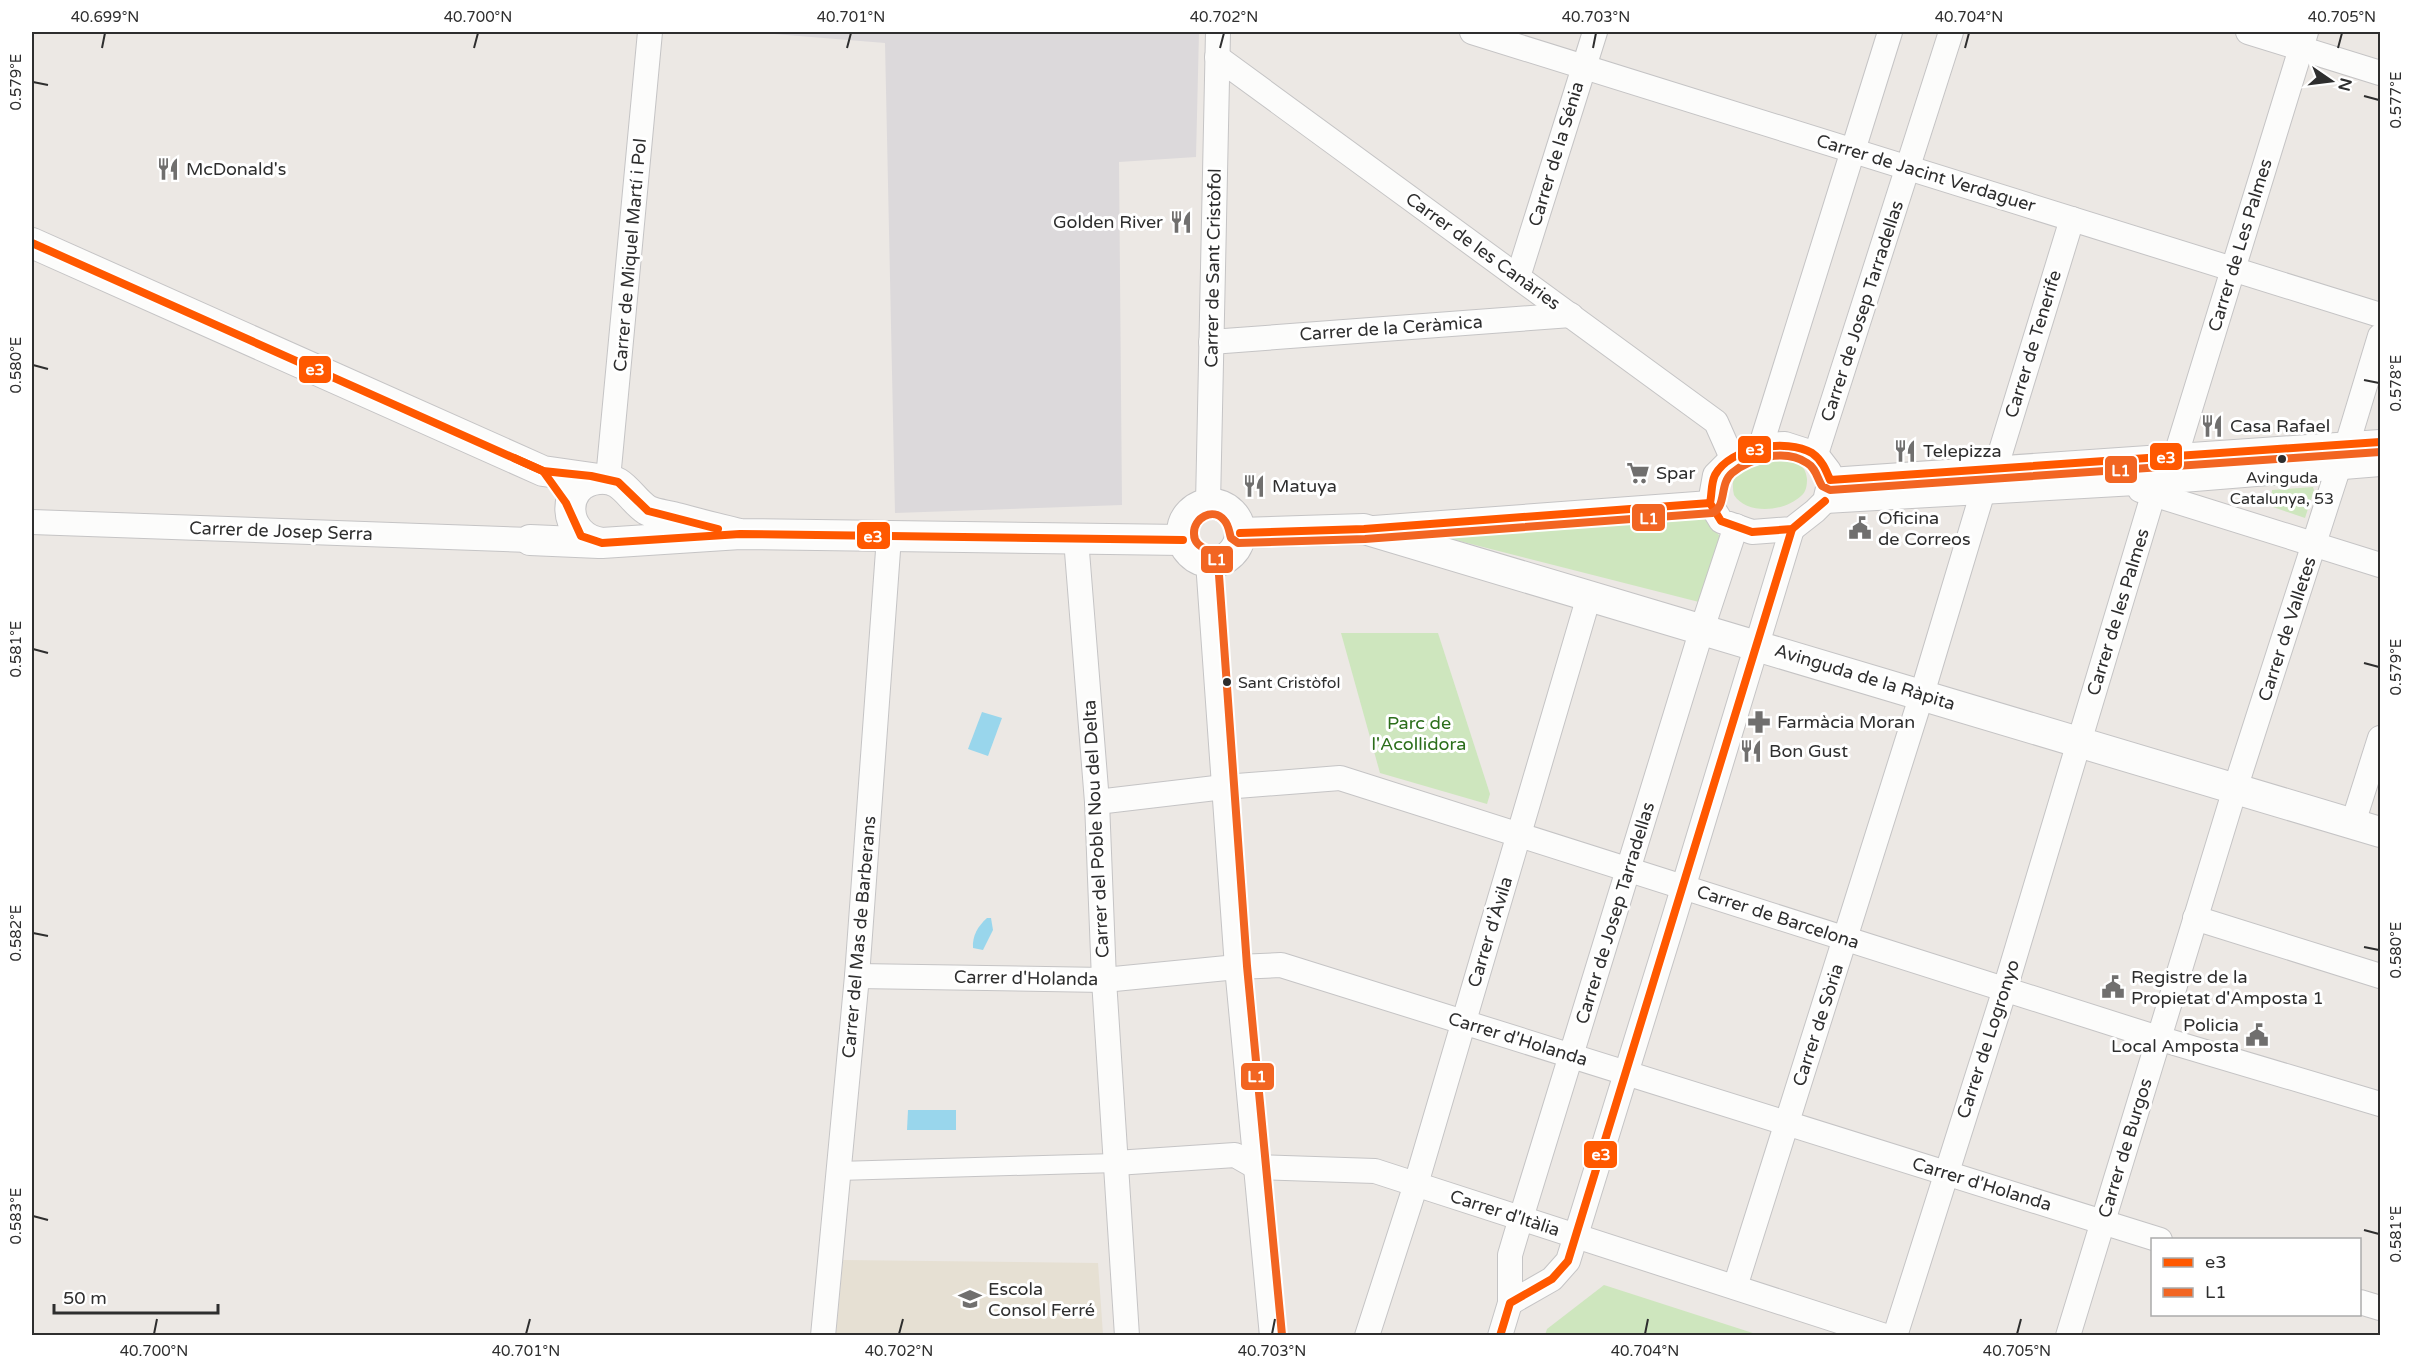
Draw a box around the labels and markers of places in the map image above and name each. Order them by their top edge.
restaurant icon: McDonald's [155,156,181,182]
place label: McDonald's [186,158,286,180]
restaurant icon: Golden River [1168,209,1194,235]
place label: Golden River [1053,211,1163,233]
restaurant icon: Casa Rafael [2199,413,2225,439]
place label: Casa Rafael [2230,415,2330,437]
restaurant icon: Telepizza [1892,438,1918,464]
place label: Telepizza [1923,440,2002,462]
marker: Avinguda Catalunya, 53 [2276,453,2288,465]
supermarket icon: Spar [1625,460,1651,486]
place label: Spar [1656,462,1695,484]
place label: Avinguda Catalunya, 53 [2230,468,2334,509]
restaurant icon: Matuya [1241,473,1267,499]
place label: Matuya [1272,475,1337,497]
place label: Oficina de Correos [1878,507,1971,550]
public building icon: Oficina de Correos [1847,515,1873,541]
place label: Sant Cristòfol [1238,673,1340,693]
marker: Sant Cristòfol [1221,676,1233,688]
pharmacy icon: Farmàcia Moran [1746,709,1772,735]
place label: Farmàcia Moran [1777,711,1915,733]
restaurant icon: Bon Gust [1738,738,1764,764]
place label: Bon Gust [1769,740,1848,762]
place label: Registre de la Propietat d'Amposta 1 [2131,966,2324,1009]
public building icon: Registre de la Propietat d'Amposta 1 [2100,974,2126,1000]
place label: Policia Local Amposta [2111,1014,2239,1057]
public building icon: Policia Local Amposta [2244,1022,2270,1048]
place label: Escola Consol Ferré [988,1278,1095,1321]
school or university icon: Escola Consol Ferré [957,1286,983,1312]

